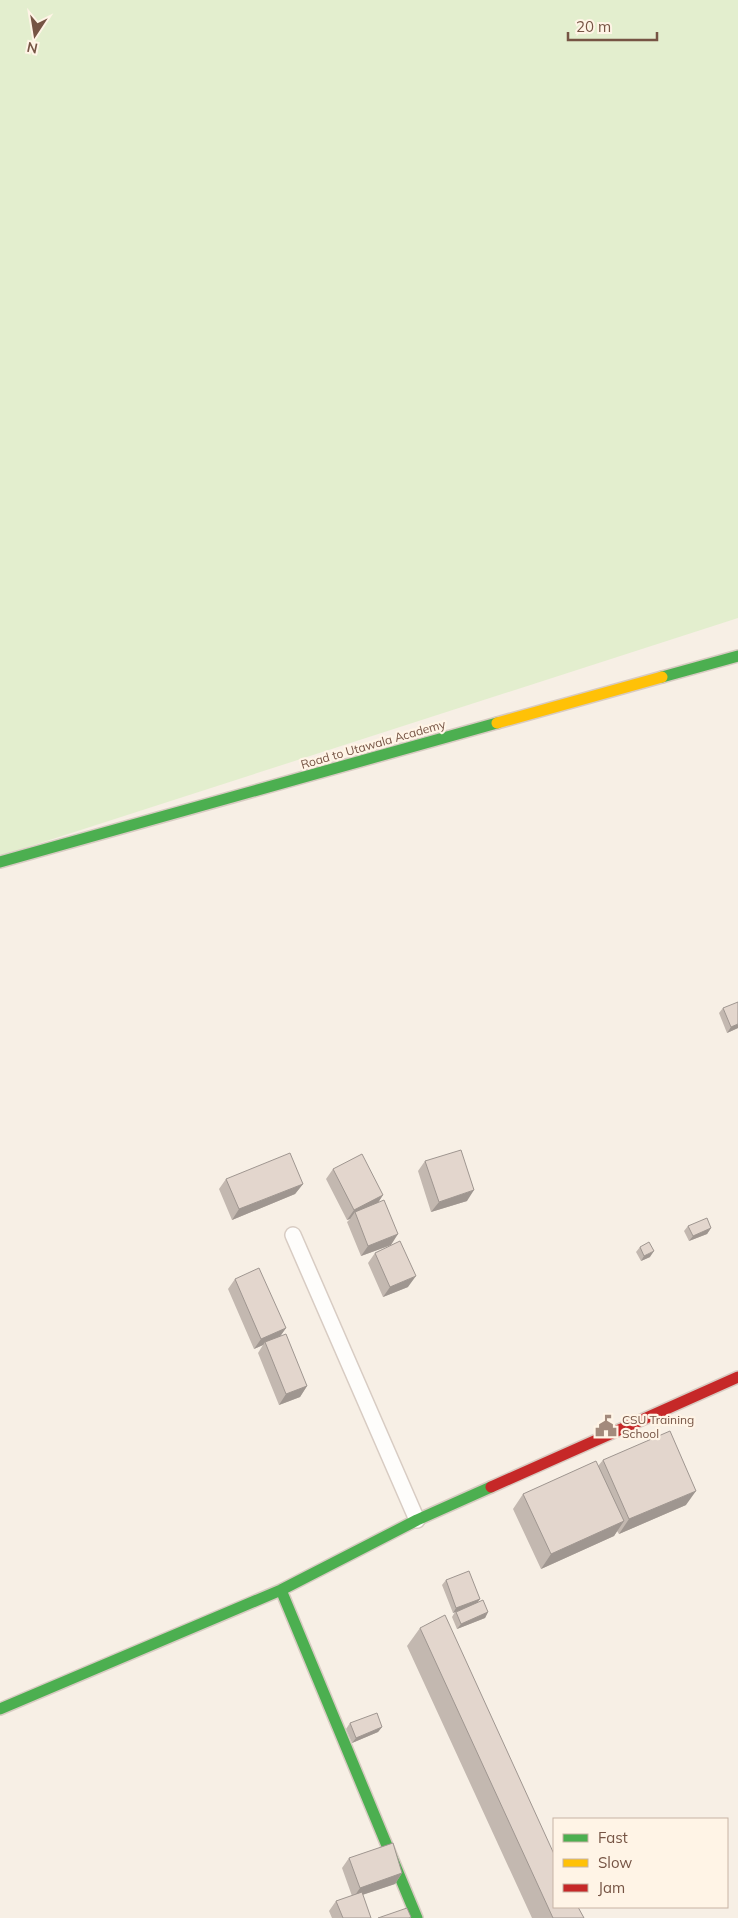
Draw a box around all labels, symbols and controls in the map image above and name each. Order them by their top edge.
north arrow [10,10,60,60]
scale bar [568,10,657,42]
text: 20 m [576,17,611,36]
text: N [25,38,39,58]
street label: Road to Utawala Academy [299,716,448,772]
place label: CSU Training School [622,1412,694,1441]
public building icon: CSU Training School [593,1413,619,1439]
legend [553,1818,728,1908]
text: Fast [598,1828,628,1847]
text: Slow [598,1853,632,1872]
text: Jam [598,1878,625,1897]

